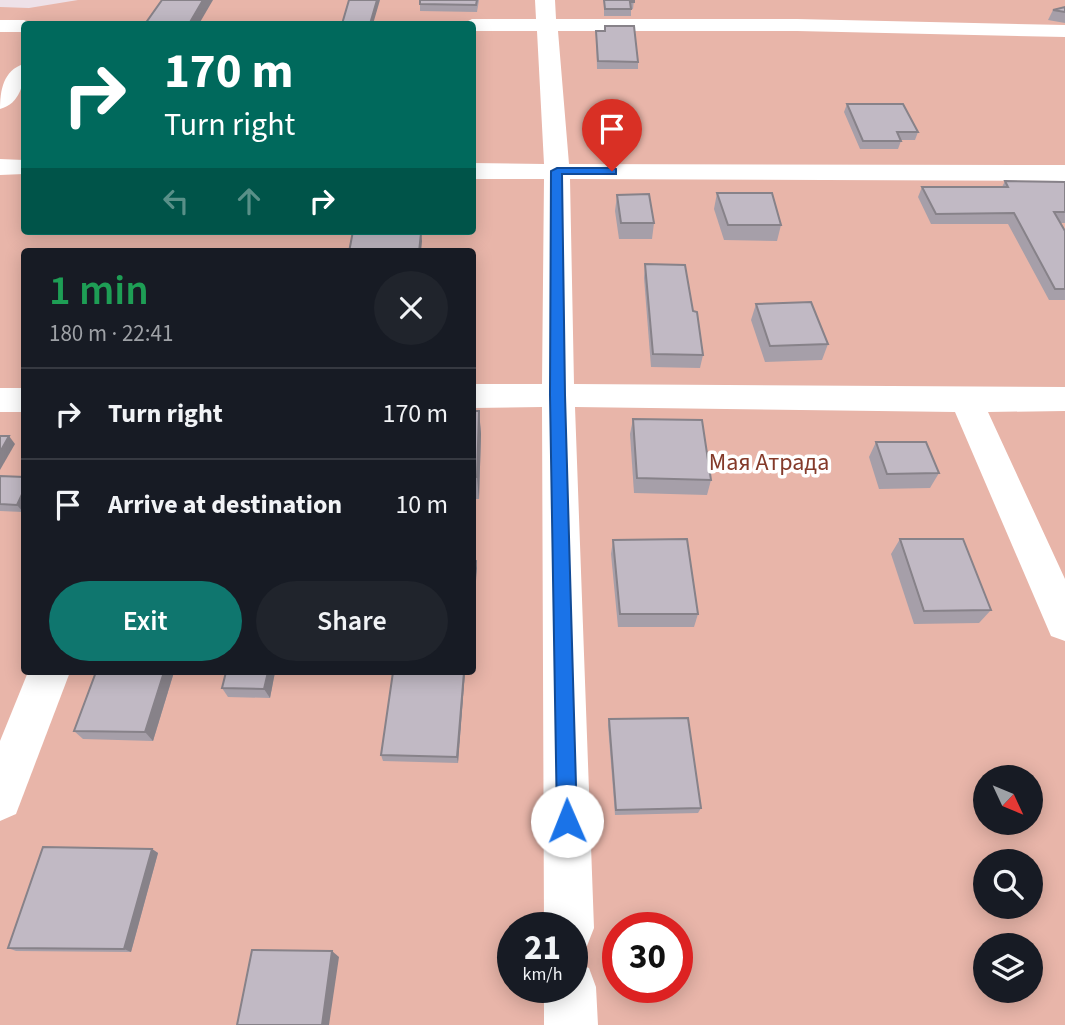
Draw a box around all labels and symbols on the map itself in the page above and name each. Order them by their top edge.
pin [582,99,642,171]
park label: Мая Атрада [709,445,829,480]
north arrow [973,765,1043,835]
position arrow [530,784,604,858]
speed limit sign: 30 [602,912,693,1003]

